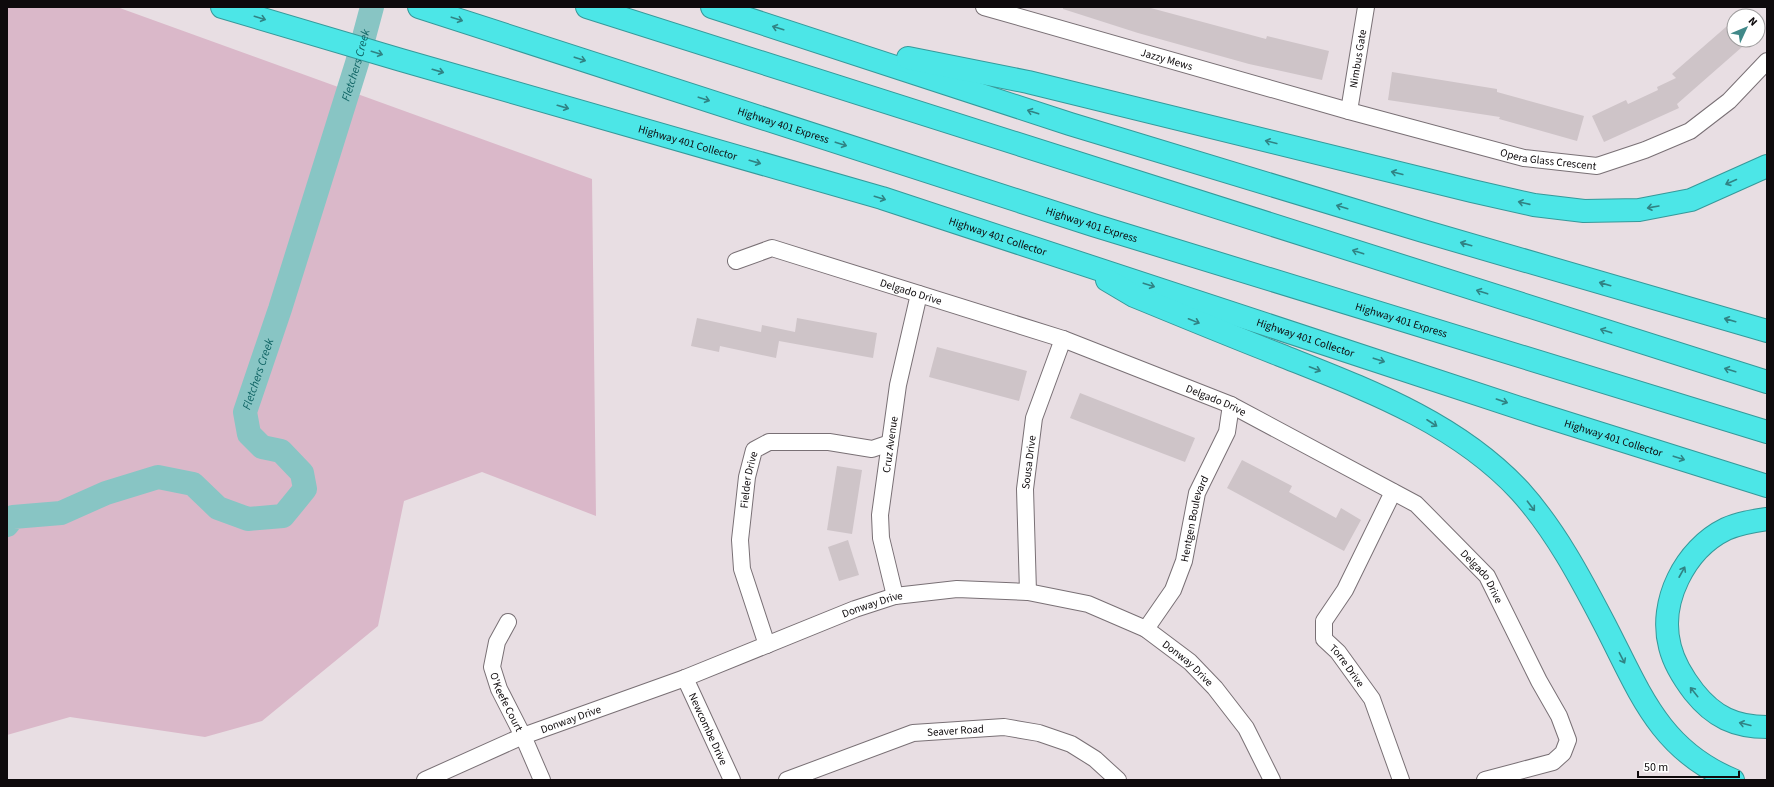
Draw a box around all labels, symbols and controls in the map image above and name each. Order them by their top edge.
north arrow [1726,8,1766,48]
text: N [1745,14,1761,29]
one-way arrow [253,15,266,22]
one-way arrow [450,16,463,23]
one-way arrow [771,24,784,31]
water label: Fletchers Creek [337,27,374,103]
street label: Nimbus Gate [1345,28,1370,89]
street label: Jazzy Mews [1139,45,1195,74]
one-way arrow [371,50,384,57]
one-way arrow [574,56,587,63]
one-way arrow [432,68,445,75]
one-way arrow [697,96,710,103]
street label: Highway 401 Express [736,103,832,147]
one-way arrow [557,104,570,111]
one-way arrow [1028,107,1040,115]
street label: Highway 401 Collector [636,121,739,164]
one-way arrow [1265,137,1278,145]
one-way arrow [834,140,846,148]
street label: Opera Glass Crescent [1499,144,1597,173]
one-way arrow [749,159,762,166]
one-way arrow [1391,168,1404,176]
one-way arrow [1726,179,1738,186]
one-way arrow [874,195,887,202]
one-way arrow [1518,198,1531,206]
street label: Highway 401 Express [1044,203,1140,246]
one-way arrow [1336,203,1349,210]
one-way arrow [1647,204,1660,212]
street label: Highway 401 Collector [947,213,1049,259]
one-way arrow [1460,240,1473,247]
one-way arrow [1352,248,1365,255]
street label: Delgado Drive [878,275,944,308]
one-way arrow [1598,280,1611,287]
one-way arrow [1142,282,1155,289]
one-way arrow [1476,287,1488,295]
street label: Highway 401 Express [1353,299,1450,341]
street label: Highway 401 Collector [1255,314,1357,361]
one-way arrow [1723,316,1736,323]
one-way arrow [1187,317,1199,325]
one-way arrow [1599,327,1612,334]
water label: Fletchers Creek [238,336,278,412]
one-way arrow [1372,357,1385,364]
one-way arrow [1308,366,1320,373]
one-way arrow [1723,366,1736,373]
street label: Delgado Drive [1184,381,1249,420]
one-way arrow [1496,398,1508,406]
street label: Cruz Avenue [878,415,901,474]
street label: Highway 401 Collector [1563,415,1665,460]
one-way arrow [1427,419,1438,428]
street label: Sousa Drive [1018,434,1039,490]
street label: Fielder Drive [736,449,761,509]
one-way arrow [1672,455,1685,462]
street label: Hentgen Boulevard [1177,473,1212,563]
one-way arrow [1527,501,1536,512]
street label: Delgado Drive [1457,546,1507,606]
one-way arrow [1679,566,1687,578]
street label: Donway Drive [840,588,904,621]
street label: Donway Drive [1159,636,1217,690]
street label: Torre Drive [1326,641,1369,690]
one-way arrow [1618,652,1626,664]
street label: O'Keefe Court [487,670,527,734]
one-way arrow [1690,687,1699,698]
street label: Newcombe Drive [685,690,732,768]
street label: Donway Drive [538,701,603,737]
one-way arrow [1738,720,1751,728]
street label: Seaver Road [927,721,984,740]
scale bar [1638,753,1739,779]
text: 50 m [1644,759,1668,776]

